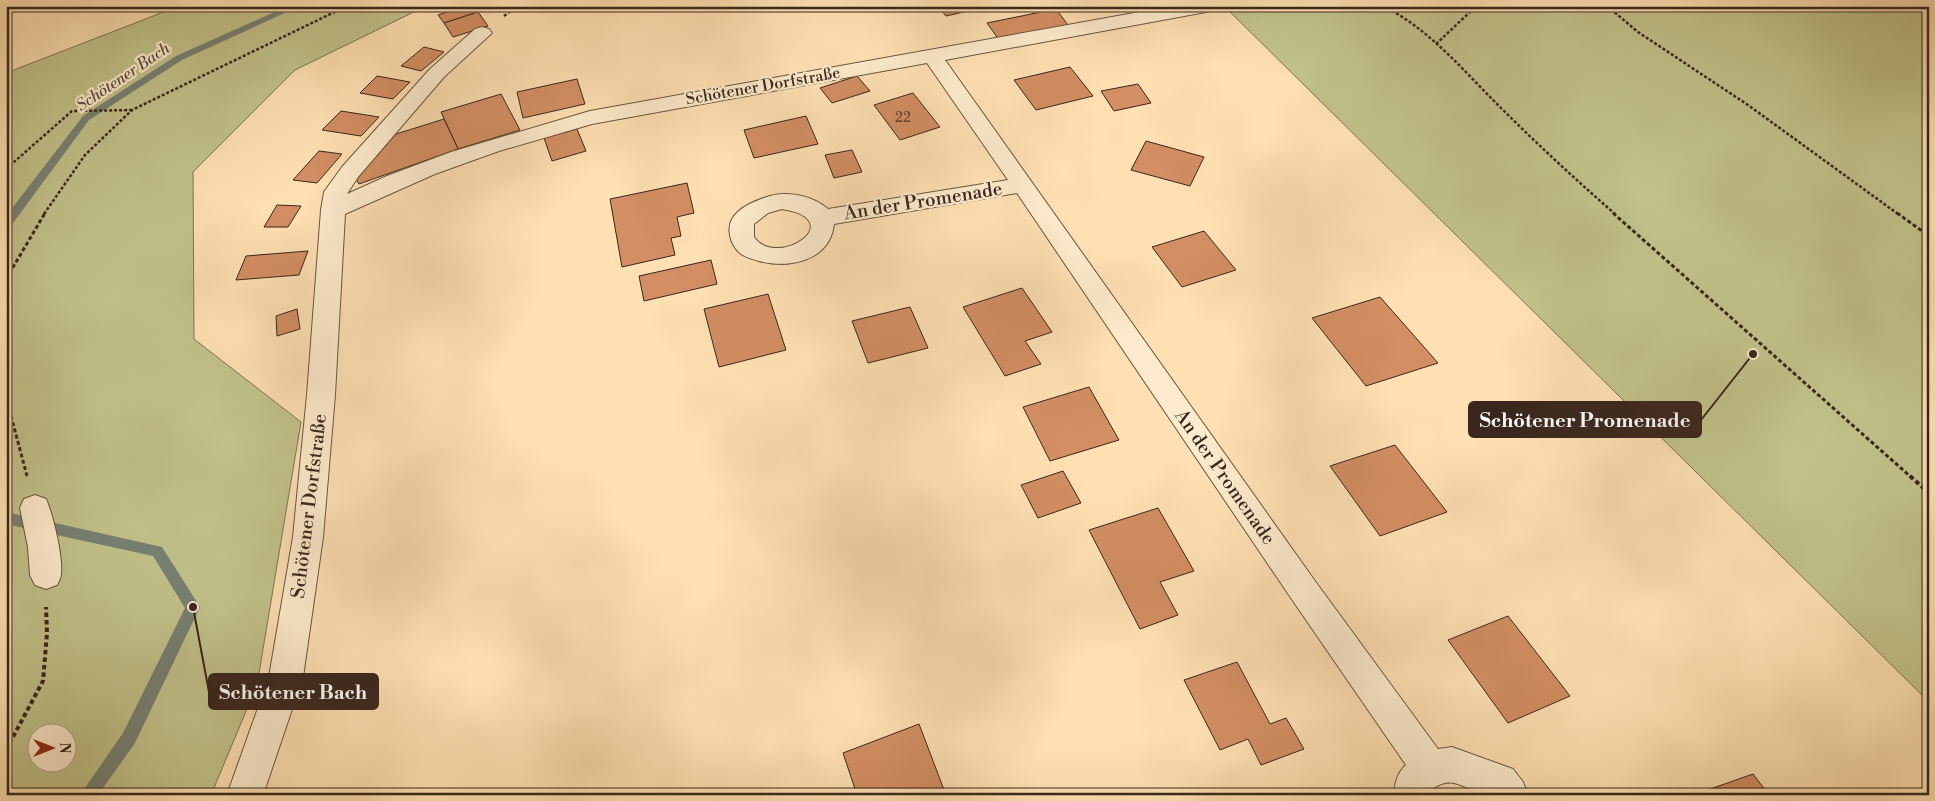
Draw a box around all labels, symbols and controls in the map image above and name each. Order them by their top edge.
water label: Schötener Bach [72,38,174,116]
street label: Schötener Dorfstraße [684,63,842,109]
house number: 22 [895,109,911,127]
street label: An der Promenade [841,177,1004,226]
callout: Schötener Promenade [1469,402,1701,437]
street label: An der Promenade [1169,404,1281,549]
text: Schötener Promenade [1479,409,1691,434]
street label: Schötener Dorfstraße [286,412,332,600]
callout: Schötener Bach [209,674,378,709]
text: Schötener Bach [219,681,368,706]
north arrow [28,724,78,774]
text: N [55,742,73,754]

